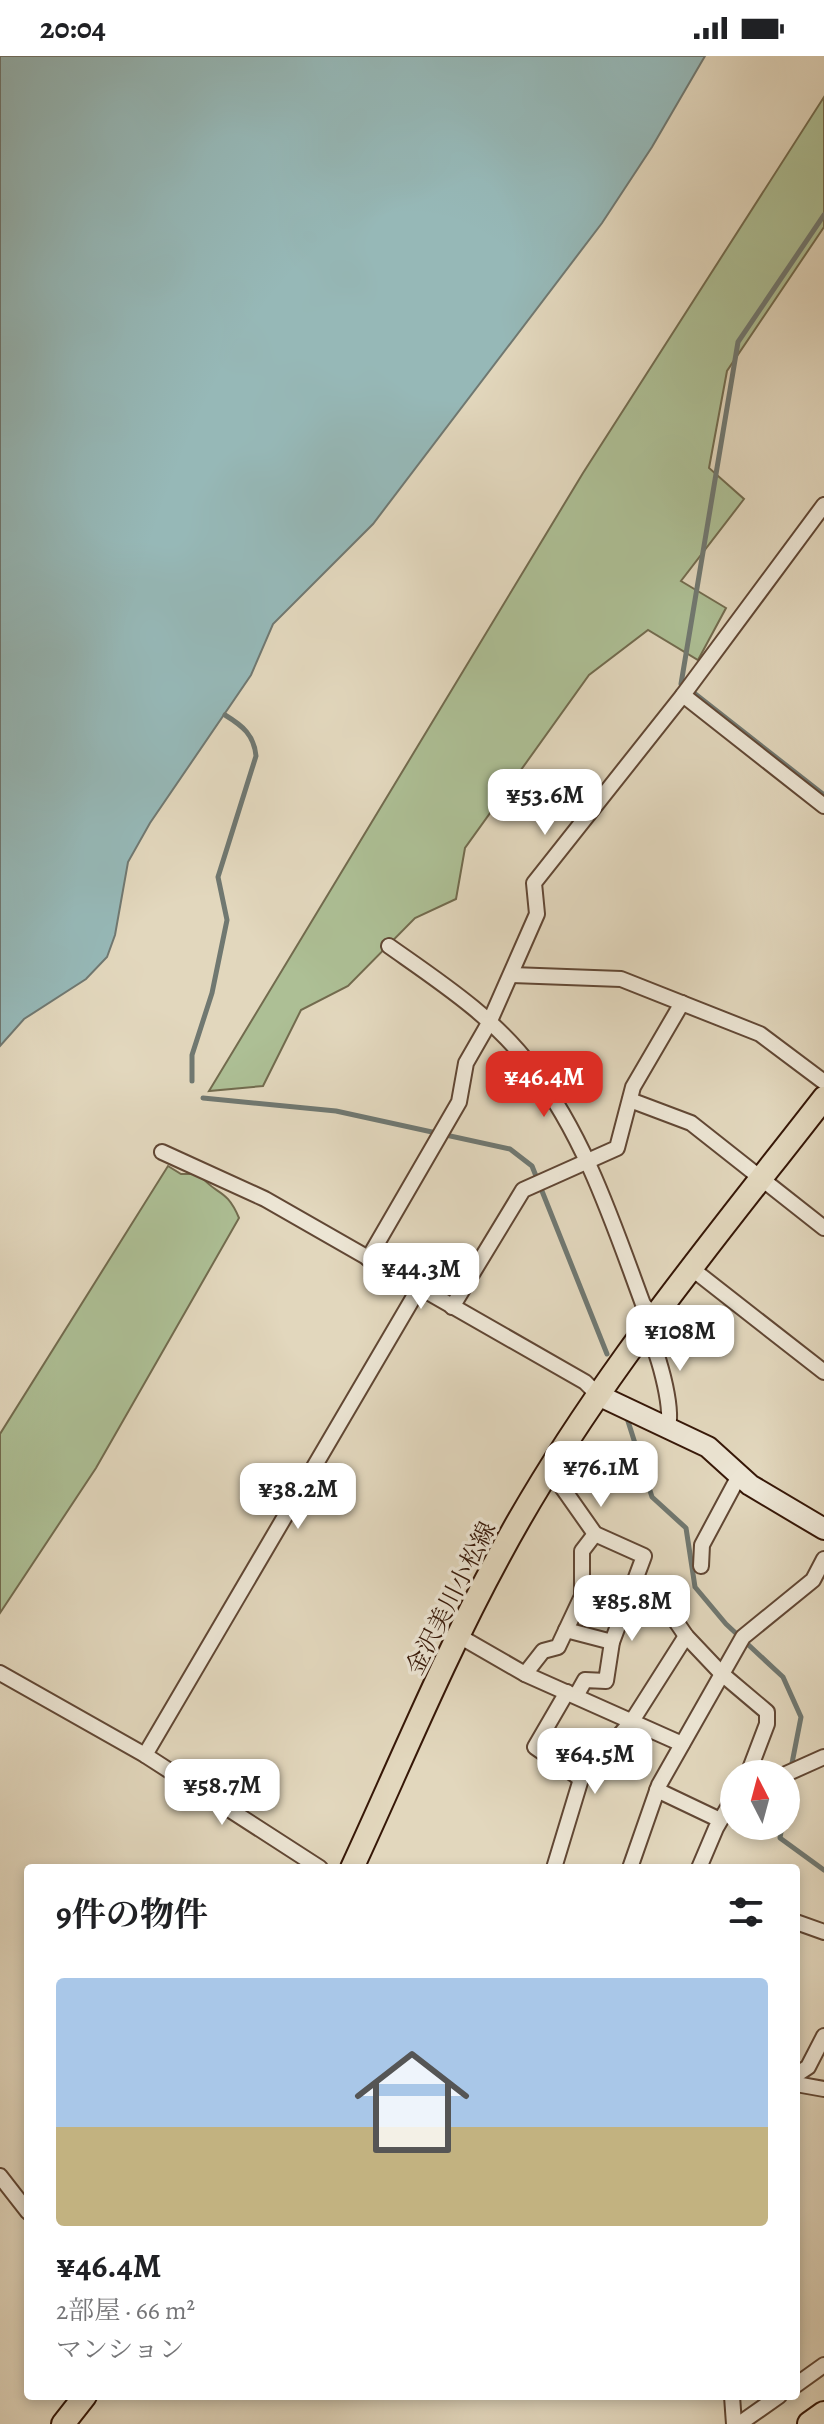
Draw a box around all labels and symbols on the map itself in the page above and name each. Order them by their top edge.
pin: ¥53.6M [480,769,610,837]
pin: ¥46.4M [479,1051,609,1119]
pin: ¥44.3M [356,1243,486,1311]
pin: ¥108M [624,1305,736,1373]
pin: ¥76.1M [536,1441,666,1509]
pin: ¥38.2M [233,1463,363,1531]
street label: 金沢美川小松線 [399,1516,503,1680]
pin: ¥85.8M [567,1575,697,1643]
pin: ¥64.5M [530,1728,660,1796]
pin: ¥58.7M [157,1759,287,1827]
north arrow [720,1760,800,1840]

